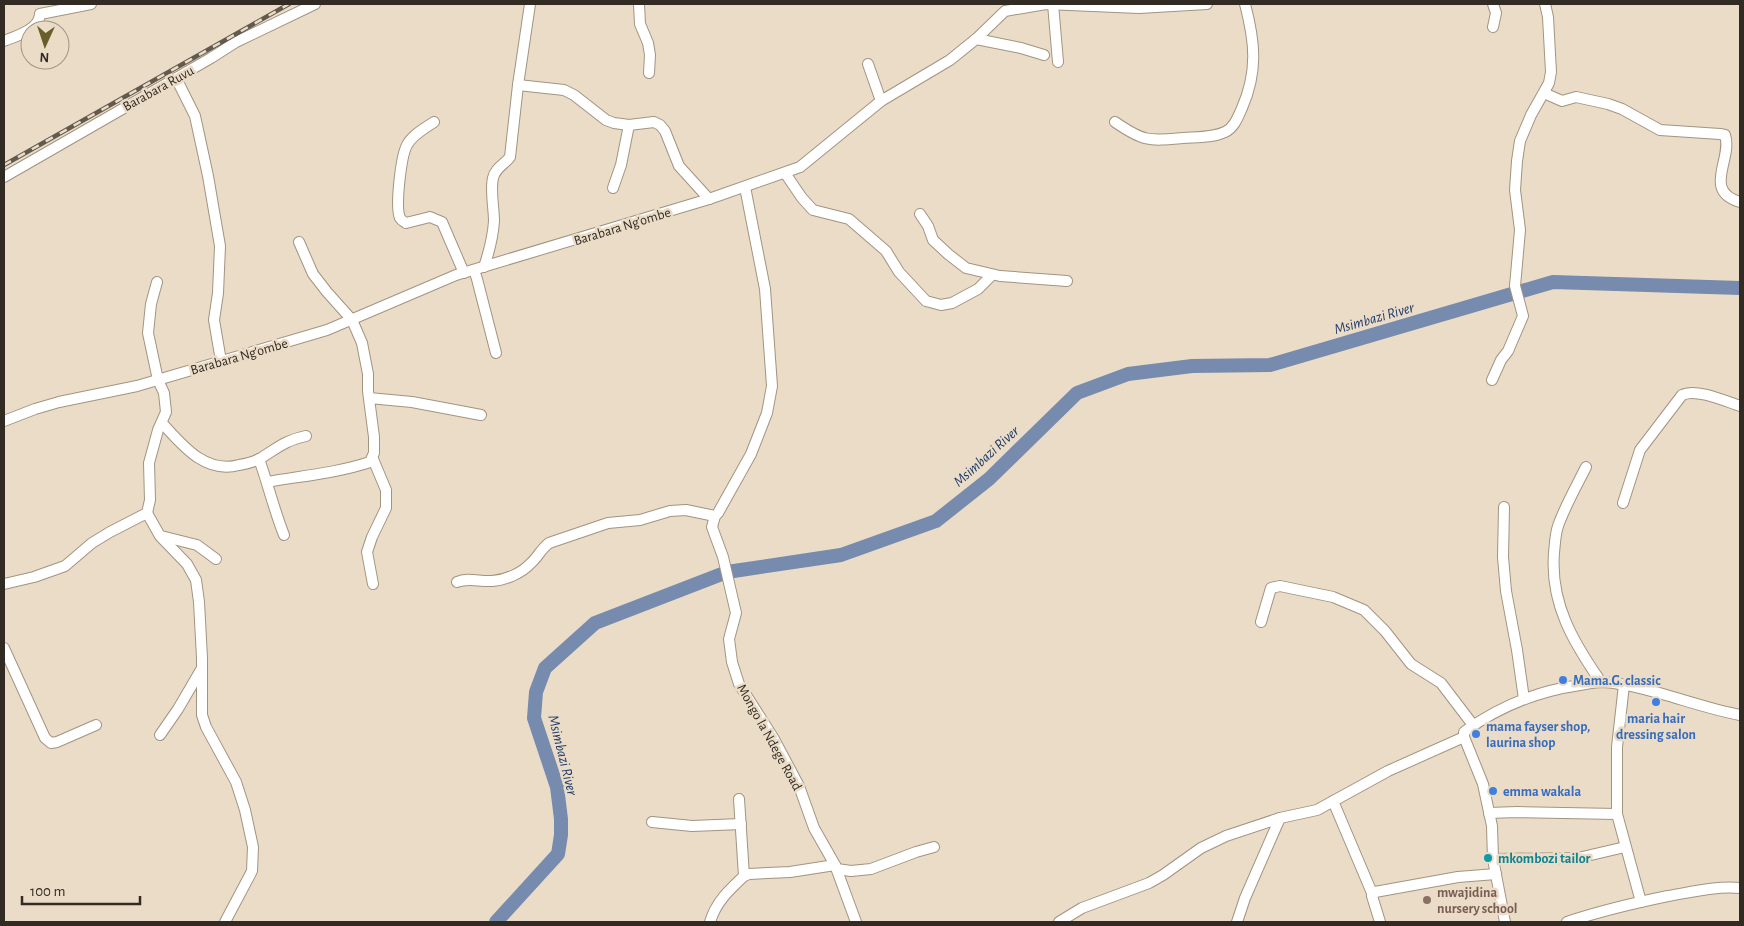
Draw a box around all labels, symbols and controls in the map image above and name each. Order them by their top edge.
north arrow [20,20,70,70]
text: N [39,50,50,64]
street label: Barabara Ruvu [121,64,196,114]
street label: Barabara Ng'ombe [572,206,672,248]
water label: Msimbazi River [1332,300,1417,337]
street label: Barabara Ng'ombe [189,336,290,378]
water label: Msimbazi River [951,422,1023,490]
marker: Mama.G. classic [1557,674,1569,686]
place label: Mama.G. classic [1573,674,1661,688]
street label: Mongo la Ndege Road [734,682,804,793]
marker: maria hair dressing salon [1650,696,1662,708]
place label: maria hair dressing salon [1616,712,1696,742]
water label: Msimbazi River [545,713,580,798]
place label: mama fayser shop, laurina shop [1486,720,1590,750]
marker: mama fayser shop, laurina shop [1470,728,1482,740]
marker: emma wakala [1487,785,1499,797]
place label: emma wakala [1503,785,1581,799]
marker: mkombozi tailor [1482,852,1494,864]
place label: mkombozi tailor [1498,852,1591,866]
scale bar [22,874,140,906]
text: 100 m [30,884,65,899]
place label: mwajidina nursery school [1437,886,1518,916]
marker: mwajidina nursery school [1421,894,1433,906]

